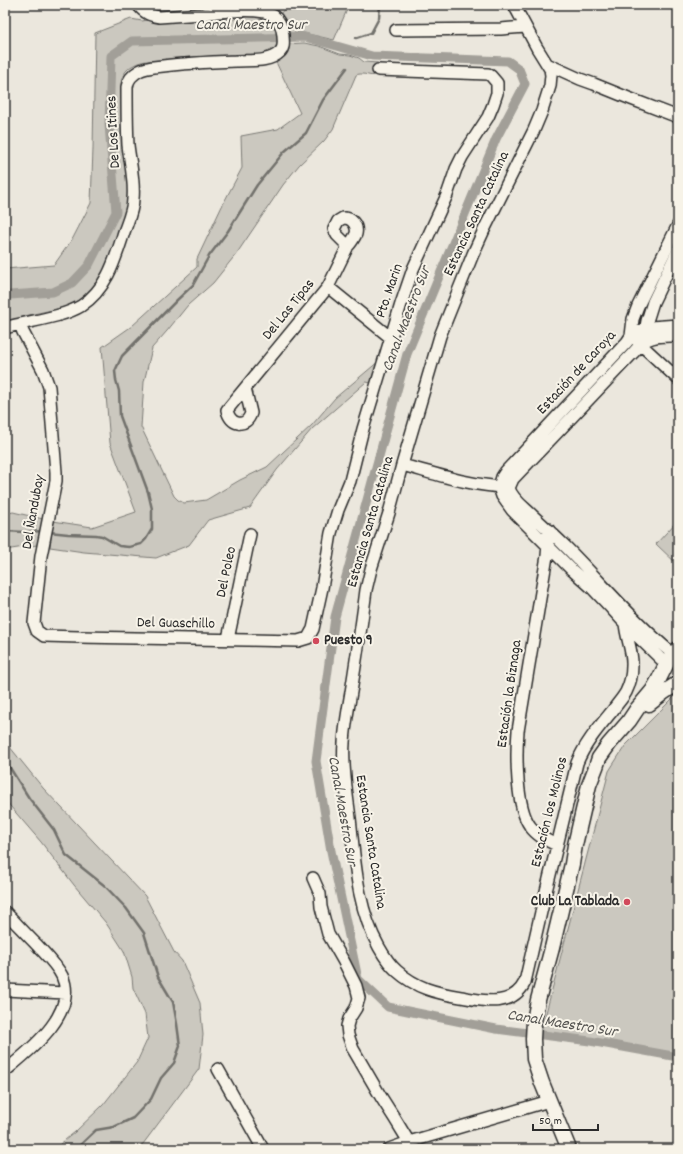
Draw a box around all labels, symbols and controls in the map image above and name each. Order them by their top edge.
water label: Canal Maestro Sur [196,14,309,37]
street label: De Los Itines [101,95,127,169]
street label: Estancia Santa Catalina [438,147,516,280]
street label: Pto. Marin [370,261,410,321]
water label: Canal Maestro Sur [376,261,438,375]
street label: Del Las Tipas [257,275,321,345]
street label: Estación de Caroya [532,325,623,420]
street label: Estancia Santa Catalina [342,453,401,590]
street label: Del Ñandubay [17,472,52,551]
street label: Del Poleo [211,544,243,600]
street label: Del Guaschillo [137,612,216,636]
place label: Puesto 9 [324,630,373,652]
marker: Puesto 9 [311,636,321,646]
street label: Estación la Biznaga [492,638,529,749]
water label: Canal Maestro Sur [321,754,363,870]
street label: Estación los Molinos [526,754,574,870]
street label: Estancia Santa Catalina [349,773,392,912]
place label: Club La Tablada [531,891,620,913]
marker: Club La Tablada [622,897,632,907]
water label: Canal Maestro Sur [505,1004,621,1044]
scale bar [533,1106,598,1132]
text: 50 m [539,1113,562,1130]

